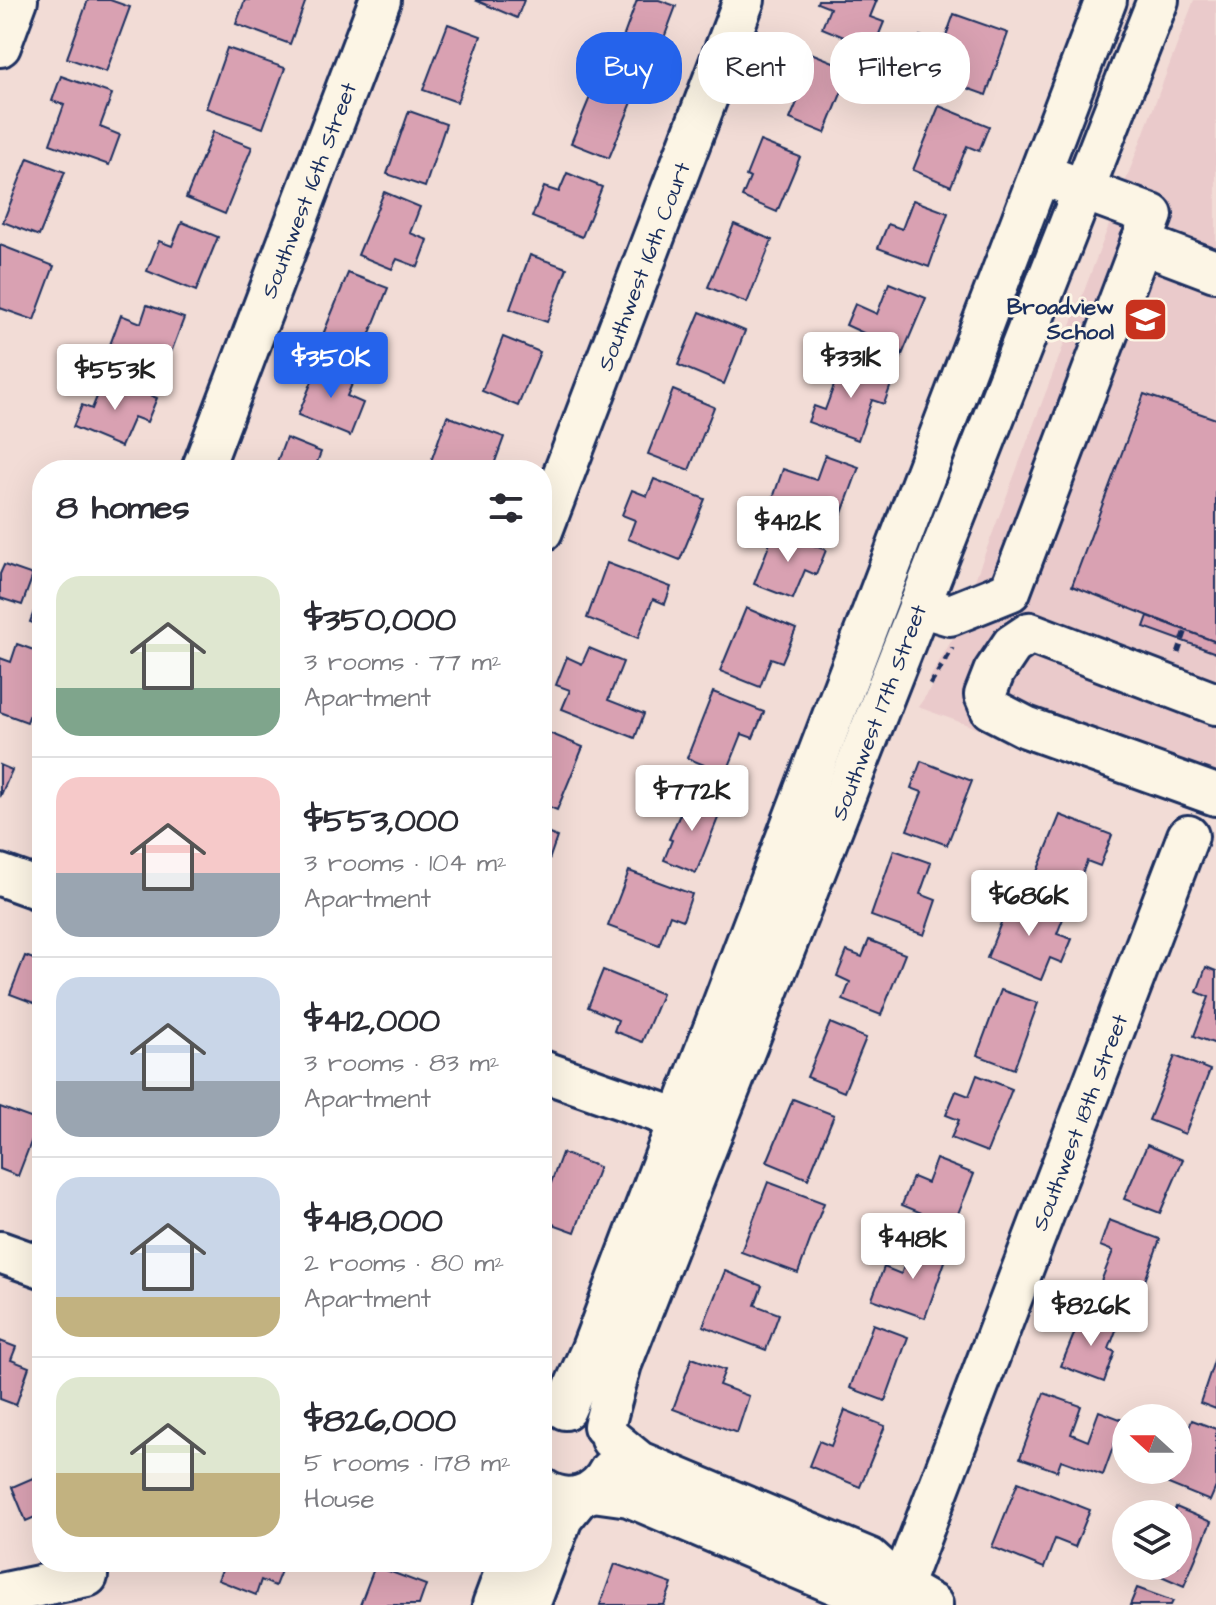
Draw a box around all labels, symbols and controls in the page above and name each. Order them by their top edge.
chip: Buy [576,32,682,104]
chip: Rent [698,32,814,104]
chip: Filters [830,32,970,104]
street label: Southwest 16th Street [254,78,365,303]
street label: Southwest 16th Court [590,158,699,375]
place label: Broadview School [1007,292,1115,348]
school or university icon: Broadview School [1121,295,1169,343]
pin: $350K [275,332,387,400]
pin: $331K [795,332,907,400]
text: $350K [292,340,370,376]
text: $331K [821,340,881,376]
pin: $553K [59,344,171,412]
text: $553K [75,352,155,388]
text: 8 homes [56,484,190,532]
icon: filters [484,486,528,530]
pin: $412K [732,496,844,564]
text: $412K [755,504,821,540]
text: $350,000 [304,596,456,644]
street label: Southwest 17th Street [824,600,935,825]
icon: home [120,608,216,704]
text: 3 rooms · 77 m² [304,644,501,680]
text: Apartment [304,680,431,716]
pin: $772K [636,765,748,833]
text: $772K [653,773,731,809]
text: $553,000 [304,797,459,845]
icon: home [120,809,216,905]
text: 3 rooms · 104 m² [304,845,507,881]
pin: $686K [973,870,1085,938]
text: $686K [989,878,1069,914]
text: Apartment [304,881,431,917]
text: $412,000 [304,997,440,1045]
icon: home [120,1009,216,1105]
street label: Southwest 18th Street [1025,1010,1136,1235]
text: 3 rooms · 83 m² [304,1045,499,1081]
text: Apartment [304,1081,431,1117]
text: $418,000 [304,1197,443,1245]
icon: home [120,1209,216,1305]
pin: $418K [857,1213,969,1281]
text: $418K [879,1221,947,1257]
text: 2 rooms · 80 m² [304,1245,504,1281]
pin: $826K [1035,1280,1147,1348]
text: Apartment [304,1281,431,1317]
text: $826K [1052,1288,1130,1324]
text: $826,000 [304,1397,456,1445]
north arrow [1112,1404,1192,1484]
map controls [1112,1404,1192,1580]
icon: home [120,1409,216,1505]
text: 5 rooms · 178 m² [304,1445,511,1481]
text: House [304,1481,375,1517]
button: layers [1112,1500,1192,1580]

